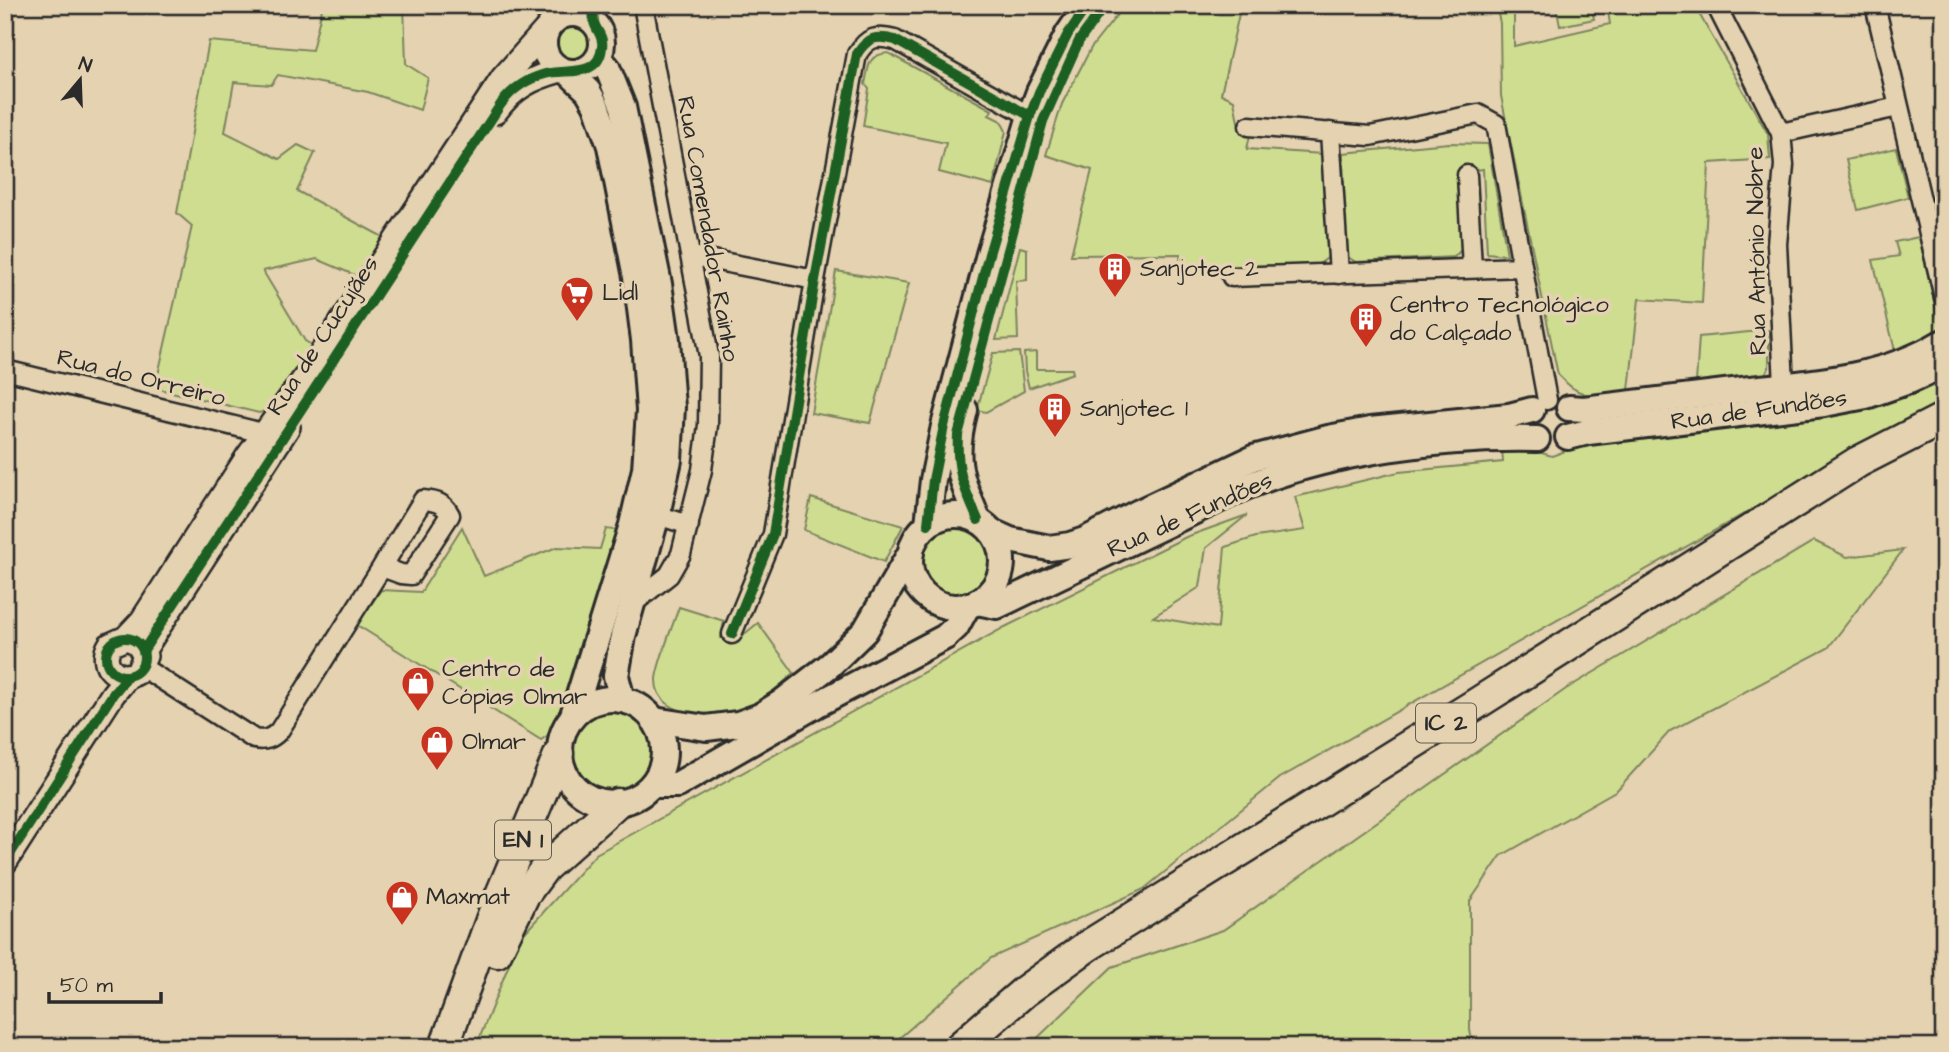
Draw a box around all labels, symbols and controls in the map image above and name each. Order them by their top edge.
north arrow [46,46,116,116]
text: N [75,51,95,80]
street label: Rua Comendador Rainho [668,94,748,365]
street label: Rua António Nobre [1738,146,1776,356]
street label: Rua de Cucujães [259,250,387,422]
building icon: Sanjotec 2 [1096,250,1134,299]
place label: Sanjotec 2 [1140,252,1259,286]
supermarket icon: Lidl [558,274,596,323]
place label: Lidl [602,276,638,310]
place label: Centro Tecnológico do Calçado [1390,288,1609,350]
building icon: Centro Tecnológico do Calçado [1347,300,1385,349]
street label: Rua do Orreiro [53,341,229,415]
street label: Rua de Fundões [1669,381,1849,439]
building icon: Sanjotec 1 [1036,390,1074,439]
place label: Sanjotec 1 [1080,392,1188,426]
street label: Rua de Fundões [1102,463,1278,567]
place label: Centro de Cópias Olmar [442,652,587,714]
shop icon: Centro de Cópias Olmar [399,664,437,713]
road number: IC 2 [1416,704,1476,743]
shop icon: Olmar [418,723,456,772]
place label: Olmar [462,725,526,759]
road number: EN 1 [495,820,551,860]
shop icon: Maxmat [383,878,421,927]
place label: Maxmat [426,880,510,914]
scale bar [49,961,161,1005]
text: 50 m [60,971,114,1000]

